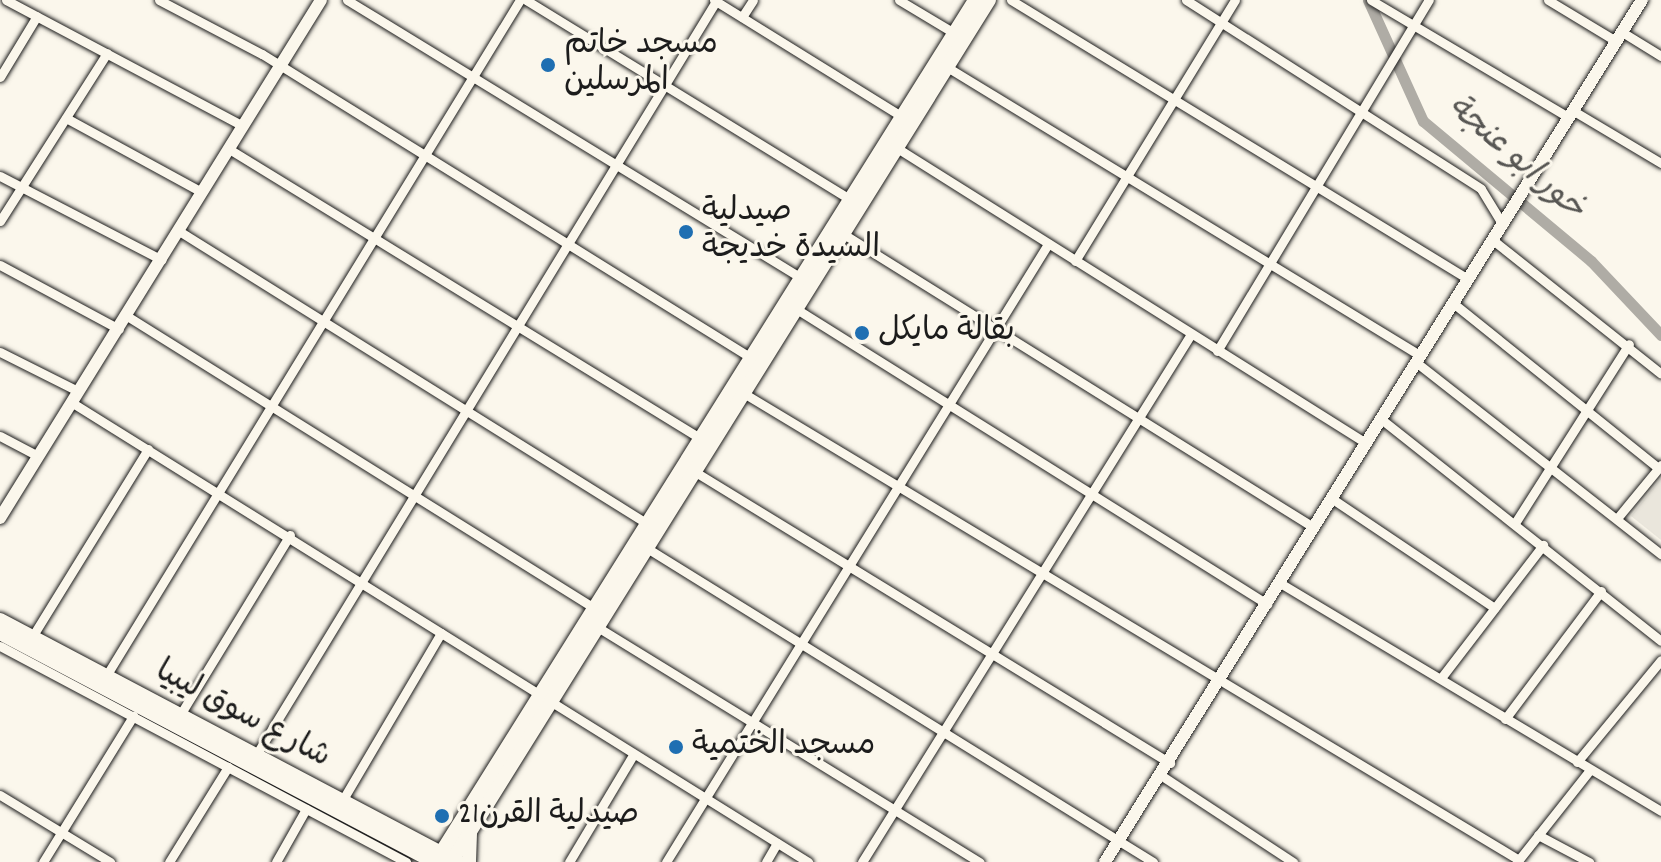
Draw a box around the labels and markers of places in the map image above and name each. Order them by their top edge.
place label: مسجد خاتم المرسلين [564,28,718,103]
marker: مسجد خاتم المرسلين [539,56,557,74]
place label: صيدلية السيدة خديجة [702,195,880,270]
marker: صيدلية السيدة خديجة [677,223,695,241]
place label: بقالة مايكل [878,314,1015,352]
marker: بقالة مايكل [853,324,871,342]
place label: مسجد الختمية [692,728,875,766]
marker: مسجد الختمية [667,738,685,756]
place label: صيدلية القرن21 [458,797,639,835]
marker: صيدلية القرن21 [433,807,451,825]

